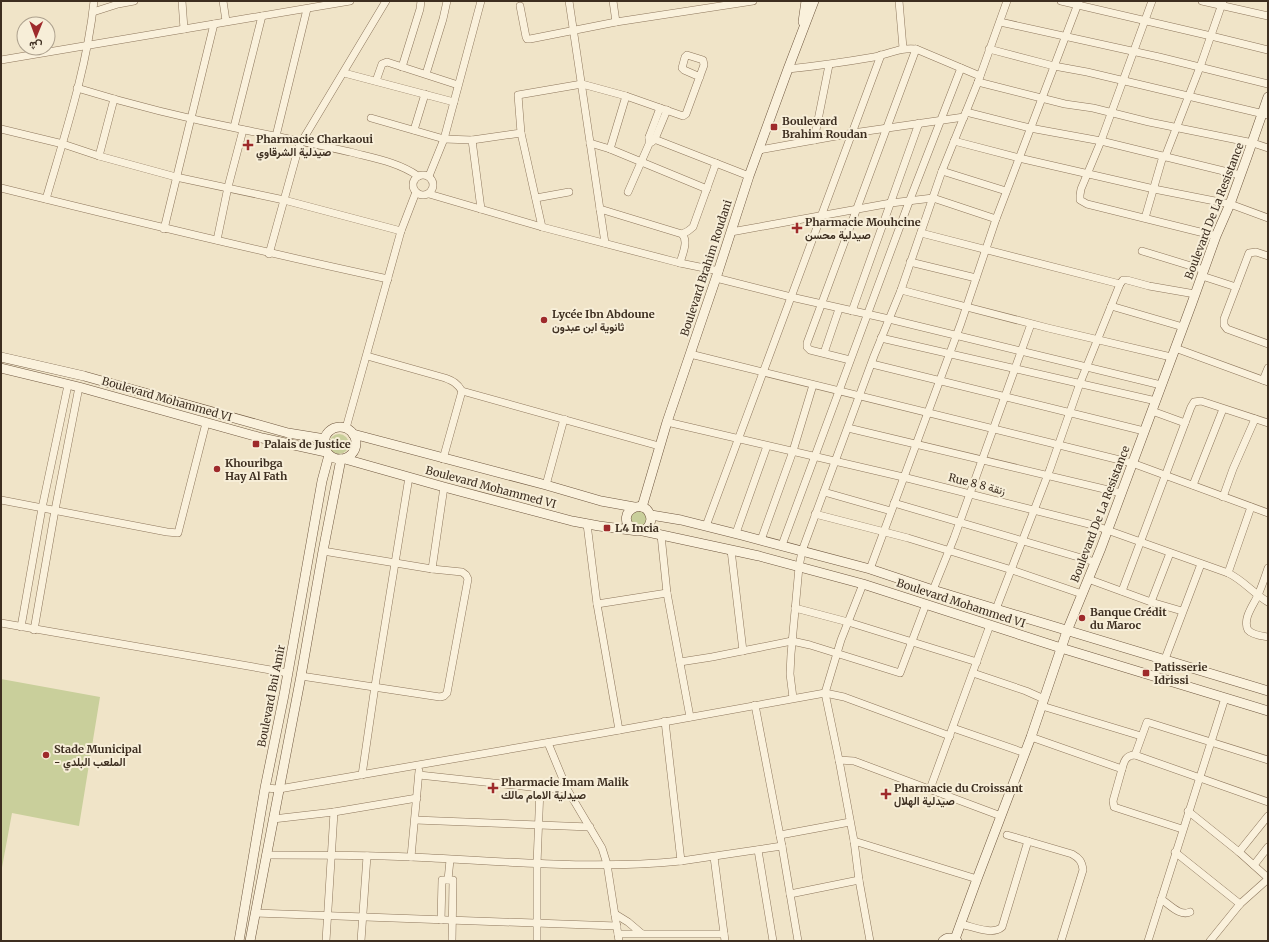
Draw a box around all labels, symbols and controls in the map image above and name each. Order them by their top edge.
north arrow [16,16,56,56]
text: ش [29,39,43,53]
place label: Boulevard Brahim Roudan [782,114,868,141]
marker: Boulevard Brahim Roudan [769,122,779,132]
place label: Pharmacie Charkaoui صيدلية الشرقاوي [256,132,373,161]
marker: Pharmacie Charkaoui صيدلية الشرقاوي [243,140,253,150]
street label: Boulevard De La Resistance [1181,141,1247,281]
street label: Boulevard Brahim Roudani [677,198,735,338]
place label: Pharmacie Mouhcine صيدلية محسن [805,215,921,242]
marker: Pharmacie Mouhcine صيدلية محسن [792,223,802,233]
place label: Lycée Ibn Abdoune ثانوية ابن عبدون [552,307,655,334]
marker: Lycée Ibn Abdoune ثانوية ابن عبدون [539,315,549,325]
street label: Boulevard Mohammed VI [100,374,234,424]
place label: Palais de Justice [264,437,351,451]
marker: Palais de Justice [251,439,261,449]
street label: Boulevard De La Resistance [1067,444,1133,584]
place label: Khouribga Hay Al Fath [225,456,288,483]
street label: Boulevard Mohammed VI [424,463,558,511]
marker: Khouribga Hay Al Fath [212,464,222,474]
street label: Rue 8 8 زنقة [947,470,1007,498]
place label: L4 Incia [615,521,659,535]
marker: L4 Incia [602,523,612,533]
street label: Boulevard Mohammed VI [895,576,1027,630]
place label: Banque Crédit du Maroc [1090,605,1167,632]
marker: Banque Crédit du Maroc [1077,613,1087,623]
street label: Boulevard Bni Amir [254,644,288,748]
place label: Patisserie Idrissi [1154,660,1207,687]
marker: Patisserie Idrissi [1141,668,1151,678]
place label: Stade Municipal - الملعب البلدي [54,742,142,771]
marker: Stade Municipal - الملعب البلدي [41,750,51,760]
place label: Pharmacie Imam Malik صيدلية الامام مالك [501,775,630,803]
place label: Pharmacie du Croissant صيدلية الهلال [894,781,1024,808]
marker: Pharmacie Imam Malik صيدلية الامام مالك [488,783,498,793]
marker: Pharmacie du Croissant صيدلية الهلال [881,789,891,799]

